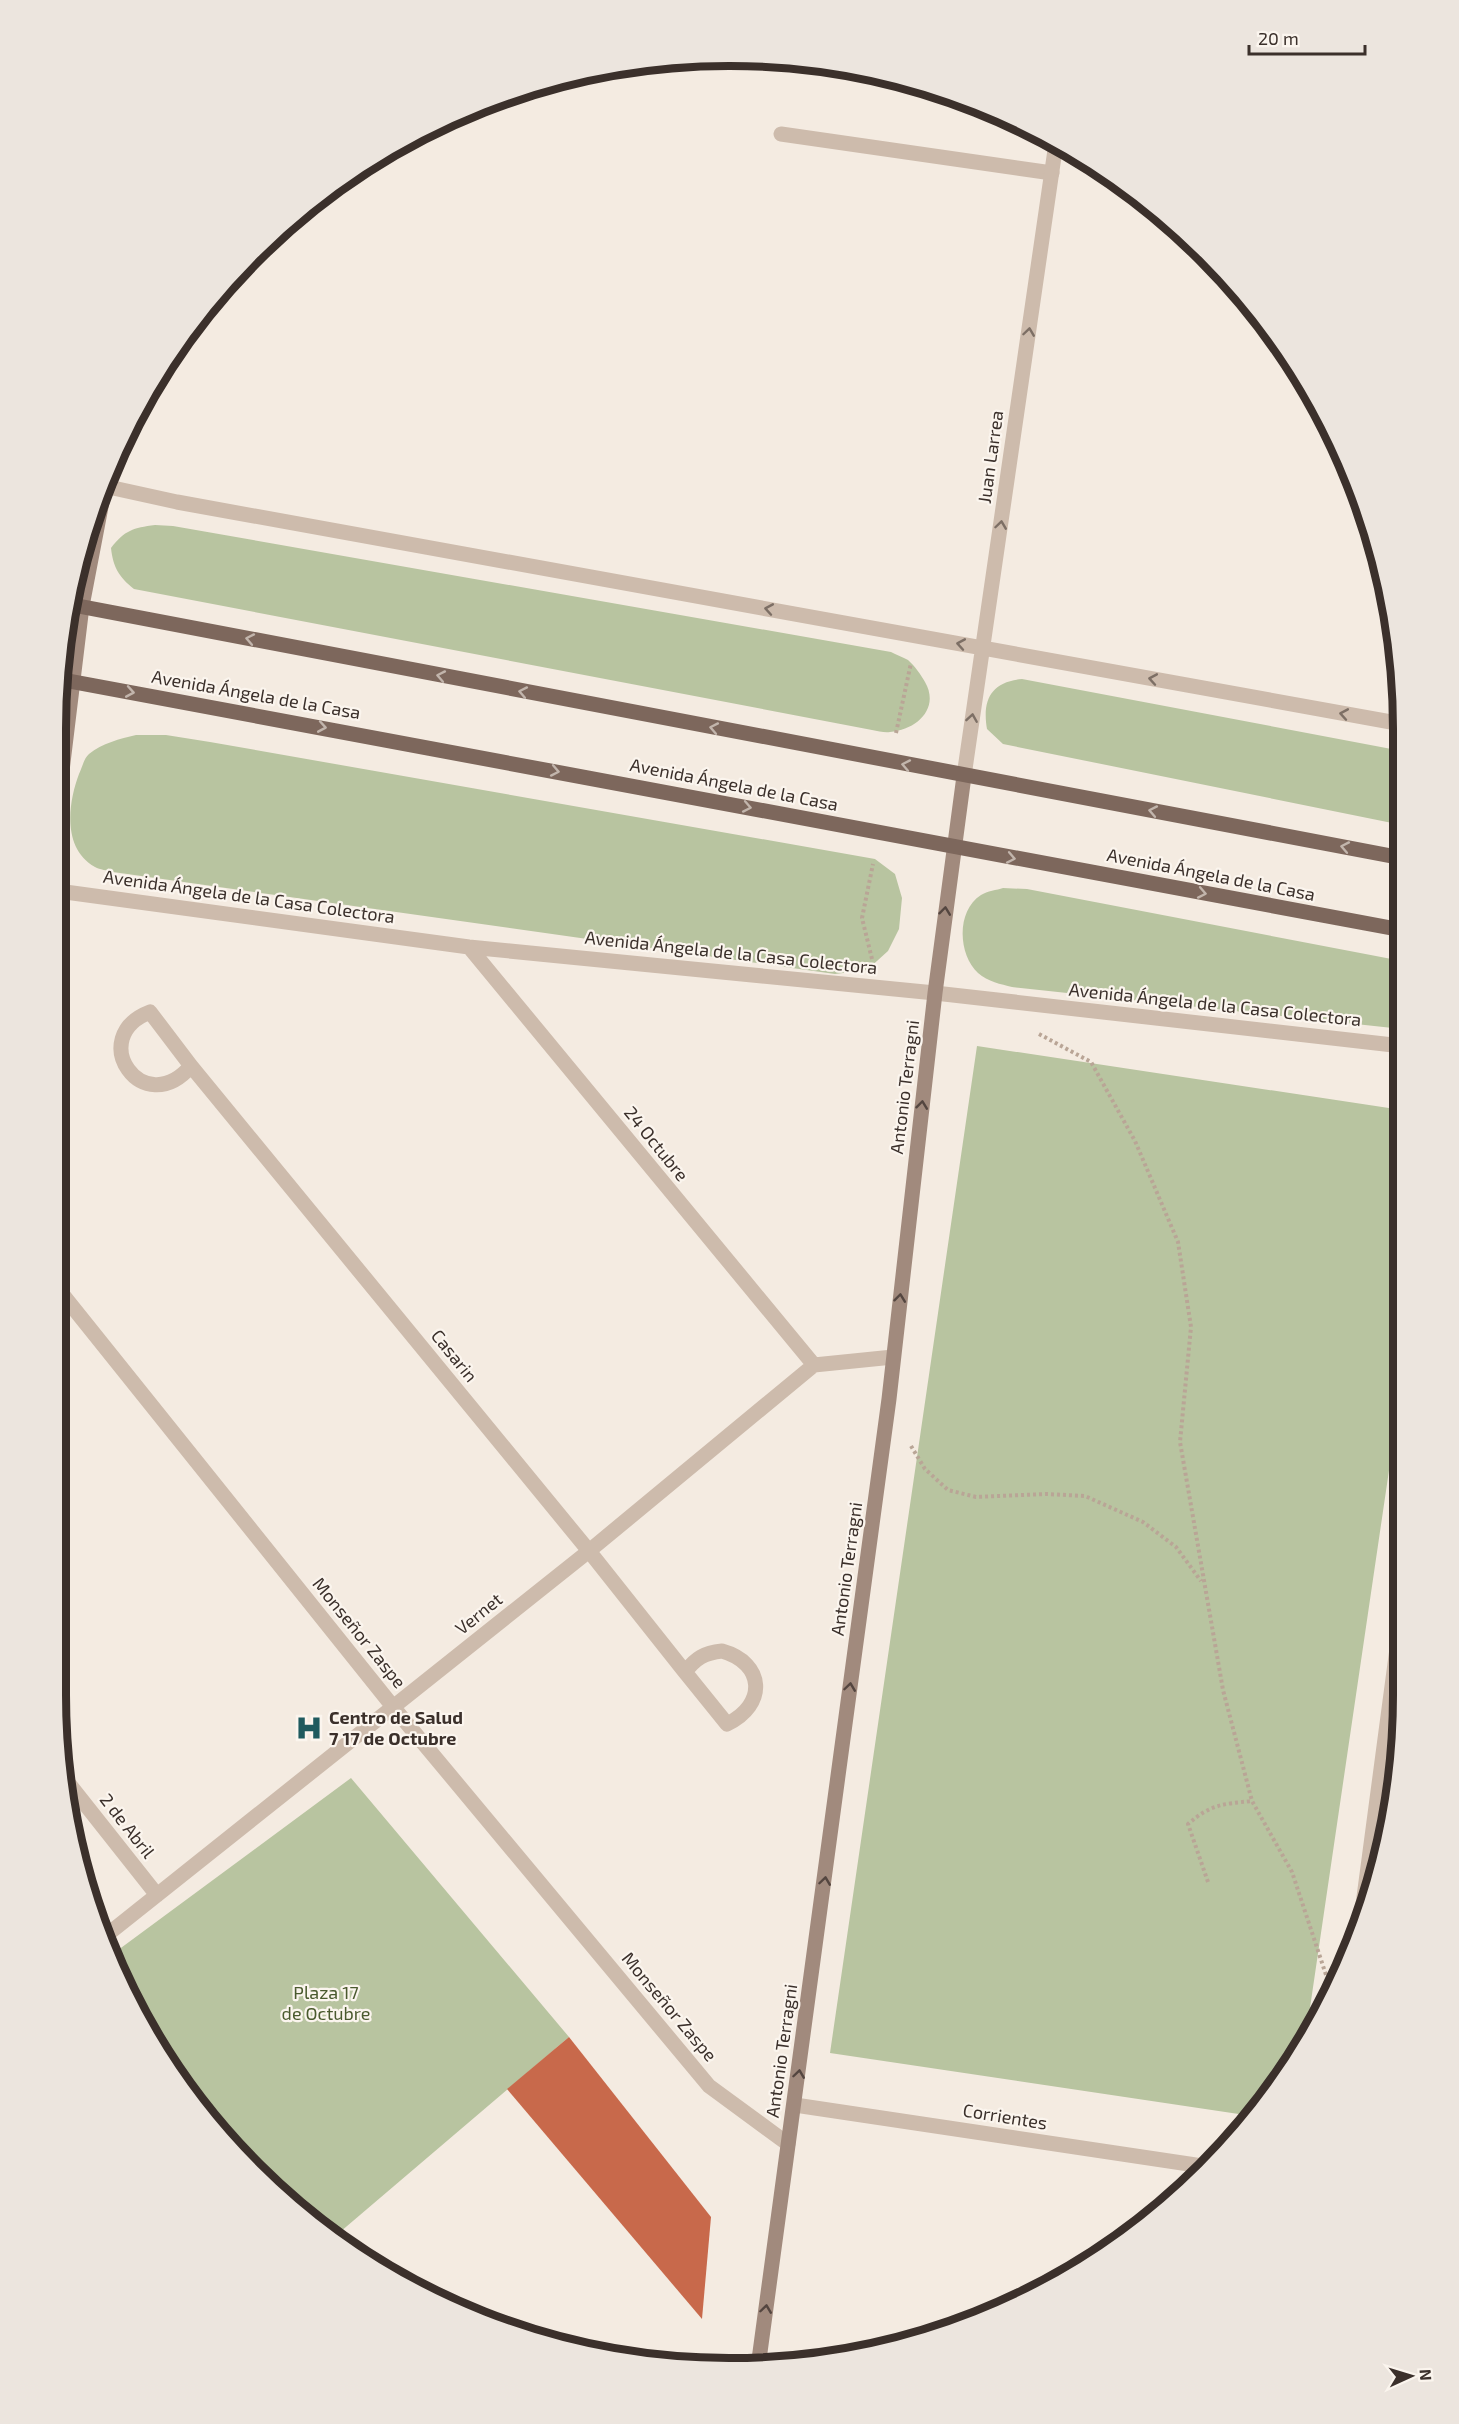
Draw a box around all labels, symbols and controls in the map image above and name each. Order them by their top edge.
scale bar [1249,18,1364,56]
text: 20 m [1258,27,1299,49]
one-way arrow [1022,327,1034,337]
street label: Juan Larrea [973,409,1007,505]
one-way arrow [994,520,1006,529]
one-way arrow [764,604,774,616]
one-way arrow [245,633,255,646]
one-way arrow [956,639,965,651]
street label: Avenida Ángela de la Casa [150,665,362,723]
one-way arrow [436,670,446,683]
one-way arrow [1148,673,1158,686]
one-way arrow [125,685,135,698]
one-way arrow [518,686,528,699]
one-way arrow [1340,708,1350,721]
one-way arrow [966,713,978,722]
one-way arrow [317,721,327,733]
one-way arrow [710,722,720,735]
street label: Avenida Ángela de la Casa [628,753,840,815]
one-way arrow [901,759,911,772]
one-way arrow [550,764,560,777]
one-way arrow [741,800,751,813]
one-way arrow [1148,805,1158,818]
one-way arrow [1340,842,1349,854]
street label: Avenida Ángela de la Casa [1105,843,1317,905]
one-way arrow [1005,851,1015,864]
street label: Avenida Ángela de la Casa Colectora [102,865,396,927]
one-way arrow [1197,886,1207,899]
one-way arrow [938,907,951,916]
street label: Avenida Ángela de la Casa Colectora [584,926,878,978]
street label: Avenida Ángela de la Casa Colectora [1068,978,1362,1030]
street label: Antonio Terragni [885,1019,923,1155]
one-way arrow [915,1100,928,1109]
street label: 24 Octubre [620,1101,694,1185]
one-way arrow [893,1294,906,1303]
street label: Casarin [427,1325,483,1386]
street label: Antonio Terragni [826,1501,866,1637]
street label: Monseñor Zaspe [308,1573,411,1692]
street label: Vernet [450,1588,506,1639]
one-way arrow [844,1683,856,1692]
place label: Centro de Salud 7 17 de Octubre [329,1706,463,1749]
hospital icon: Centro de Salud 7 17 de Octubre [294,1713,324,1743]
street label: 2 de Abril [96,1789,160,1863]
one-way arrow [818,1876,830,1885]
street label: Monseñor Zaspe [618,1947,722,2066]
park label: Plaza 17 de Octubre [282,1981,370,2024]
street label: Antonio Terragni [761,1983,801,2119]
one-way arrow [792,2069,804,2078]
street label: Corrientes [961,2098,1049,2134]
one-way arrow [760,2304,772,2313]
north arrow [1381,2346,1441,2406]
text: N [1417,2368,1436,2381]

